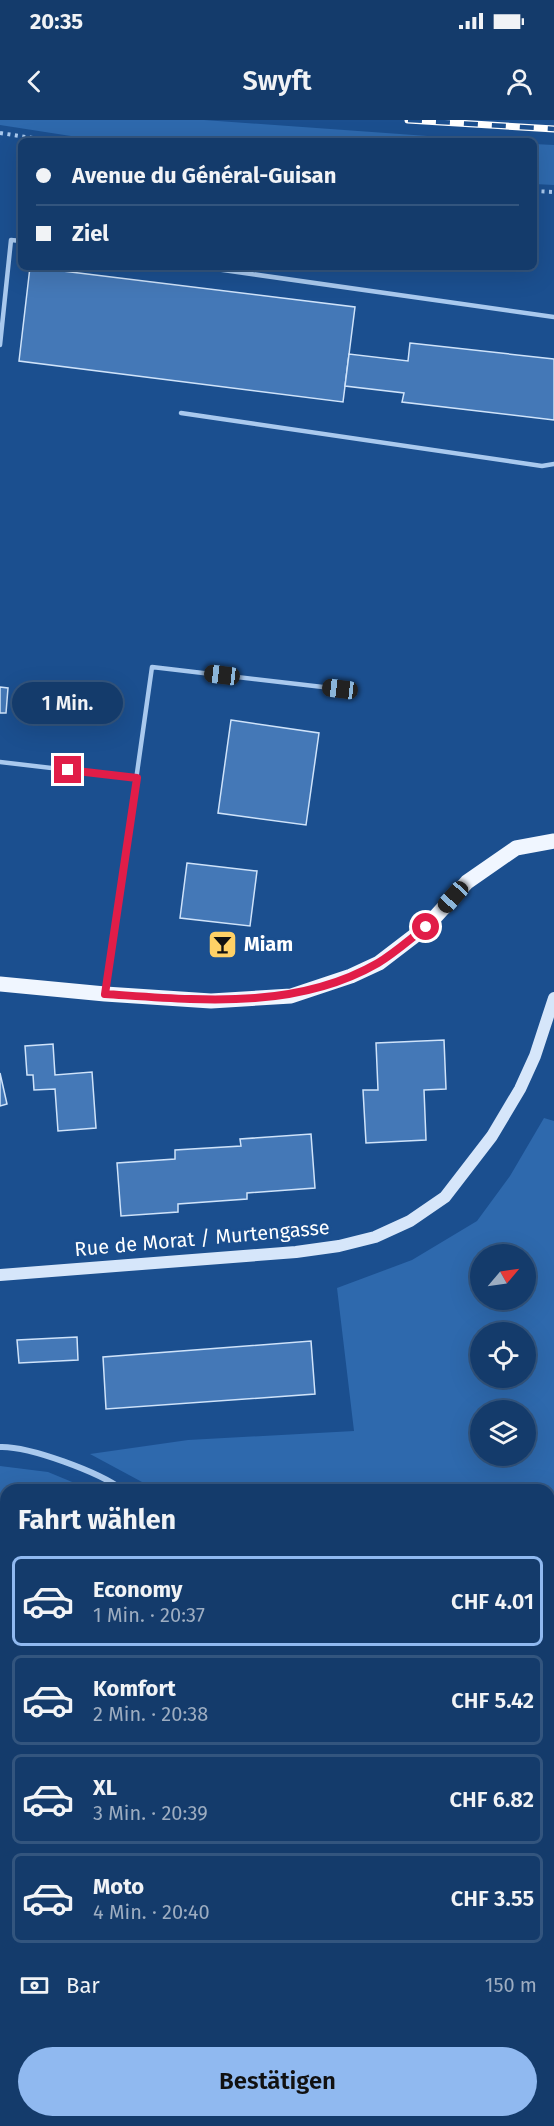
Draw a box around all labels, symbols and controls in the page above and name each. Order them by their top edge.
text: 20:35 [30,8,83,35]
icon: back [18,65,51,98]
text: Swyft [243,65,311,97]
icon: person [503,65,536,98]
text: Avenue du Général-Guisan [72,162,336,189]
text: Ziel [72,220,109,247]
car [203,664,241,686]
car [321,678,359,700]
callout: 1 Min. [13,683,124,725]
text: 1 Min. [42,691,93,715]
route end [54,756,81,783]
car [434,878,472,916]
route start [412,913,439,940]
bar icon: Miam [207,928,239,960]
place label: Miam [244,932,293,956]
street label: Rue de Morat / Murtengasse [73,1215,331,1261]
north arrow [470,1244,536,1310]
map controls [470,1244,536,1466]
button: locate [470,1322,536,1388]
button: layers [470,1400,536,1466]
text: Fahrt wählen [18,1504,176,1536]
icon: car [21,1574,75,1628]
text: Economy [93,1576,182,1603]
text: CHF 4.01 [451,1588,534,1615]
text: 1 Min. · 20:37 [93,1603,205,1627]
icon: car [21,1673,75,1727]
text: Komfort [93,1675,176,1702]
text: CHF 5.42 [451,1687,534,1714]
text: 2 Min. · 20:38 [93,1702,208,1726]
icon: car [21,1772,75,1826]
text: XL [93,1774,117,1801]
text: CHF 6.82 [449,1786,534,1813]
text: 3 Min. · 20:39 [93,1801,208,1825]
icon: car [21,1871,75,1925]
text: Moto [93,1873,144,1900]
text: CHF 3.55 [451,1885,534,1912]
text: 4 Min. · 20:40 [93,1900,210,1924]
icon: cash [18,1969,51,2002]
text: Bar [66,1972,100,1999]
text: 150 m [485,1973,537,1997]
button: Bestätigen [18,2047,537,2116]

